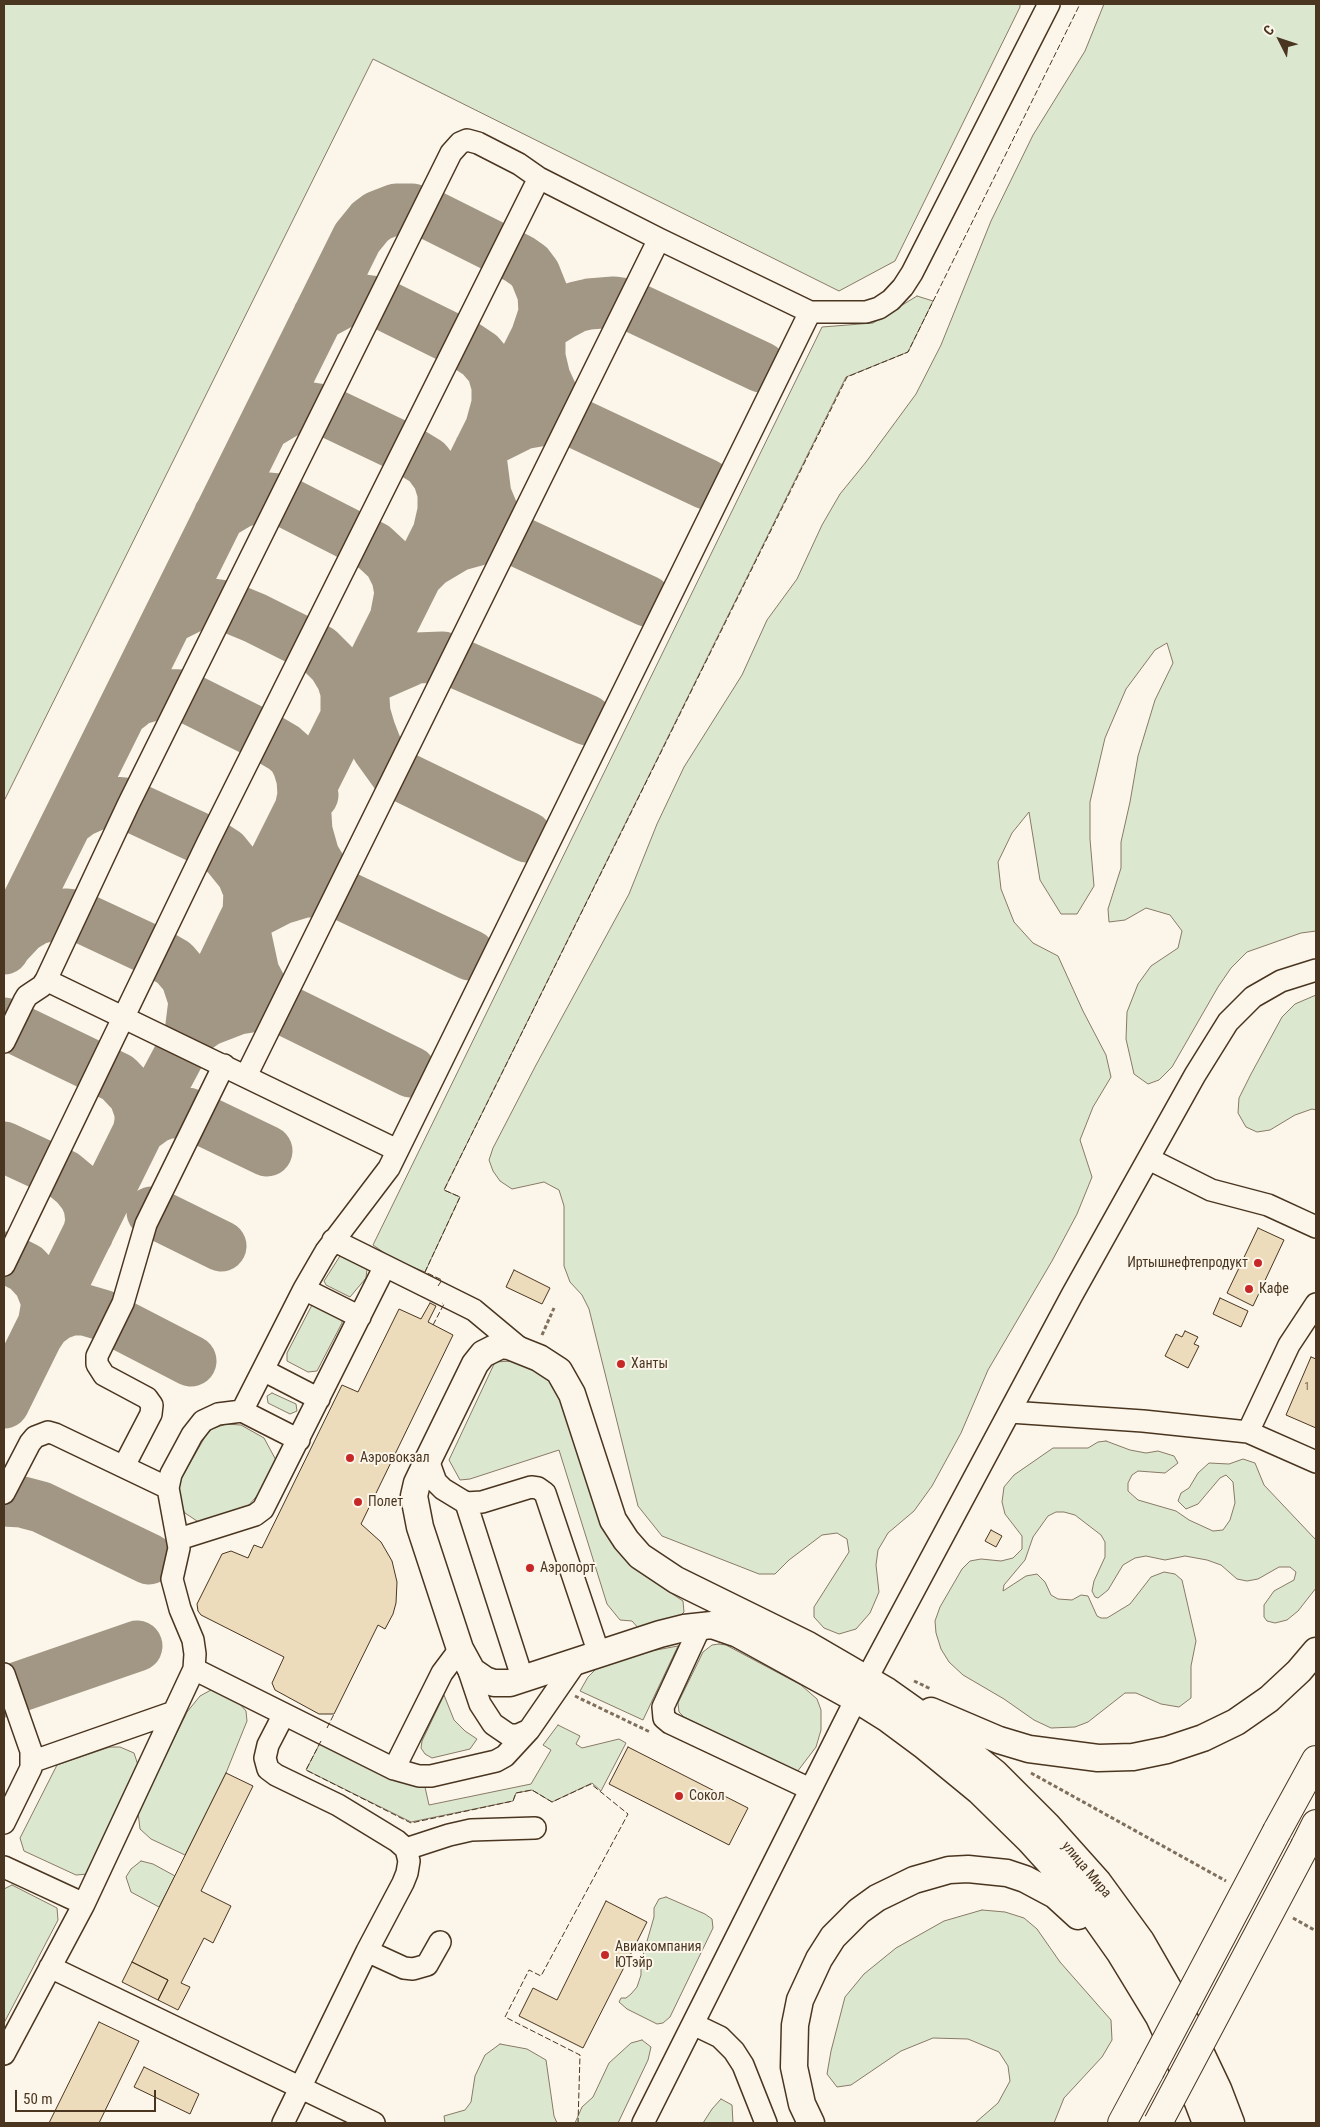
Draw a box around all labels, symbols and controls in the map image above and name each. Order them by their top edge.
north arrow [1255,15,1305,65]
text: С [1260,22,1277,38]
place label: Иртышнефтепродукт [1127,1255,1248,1271]
marker: Иртышнефтепродукт [1252,1257,1264,1269]
place label: Кафе [1259,1281,1289,1297]
marker: Кафе [1243,1283,1255,1295]
place label: Ханты [631,1356,668,1372]
marker: Ханты [615,1358,627,1370]
house number: 1 [1304,1380,1310,1394]
place label: Аэровокзал [360,1450,430,1466]
marker: Аэровокзал [344,1452,356,1464]
place label: Полет [368,1494,403,1510]
marker: Полет [352,1496,364,1508]
place label: Аэропорт [540,1560,595,1576]
marker: Аэропорт [524,1562,536,1574]
place label: Сокол [689,1788,725,1804]
marker: Сокол [673,1790,685,1802]
street label: улица Мира [1058,1838,1114,1902]
place label: Авиакомпания ЮТэйр [615,1939,701,1971]
marker: Авиакомпания ЮТэйр [599,1949,611,1961]
scale bar [18,2080,159,2112]
text: 50 m [23,2090,53,2108]

